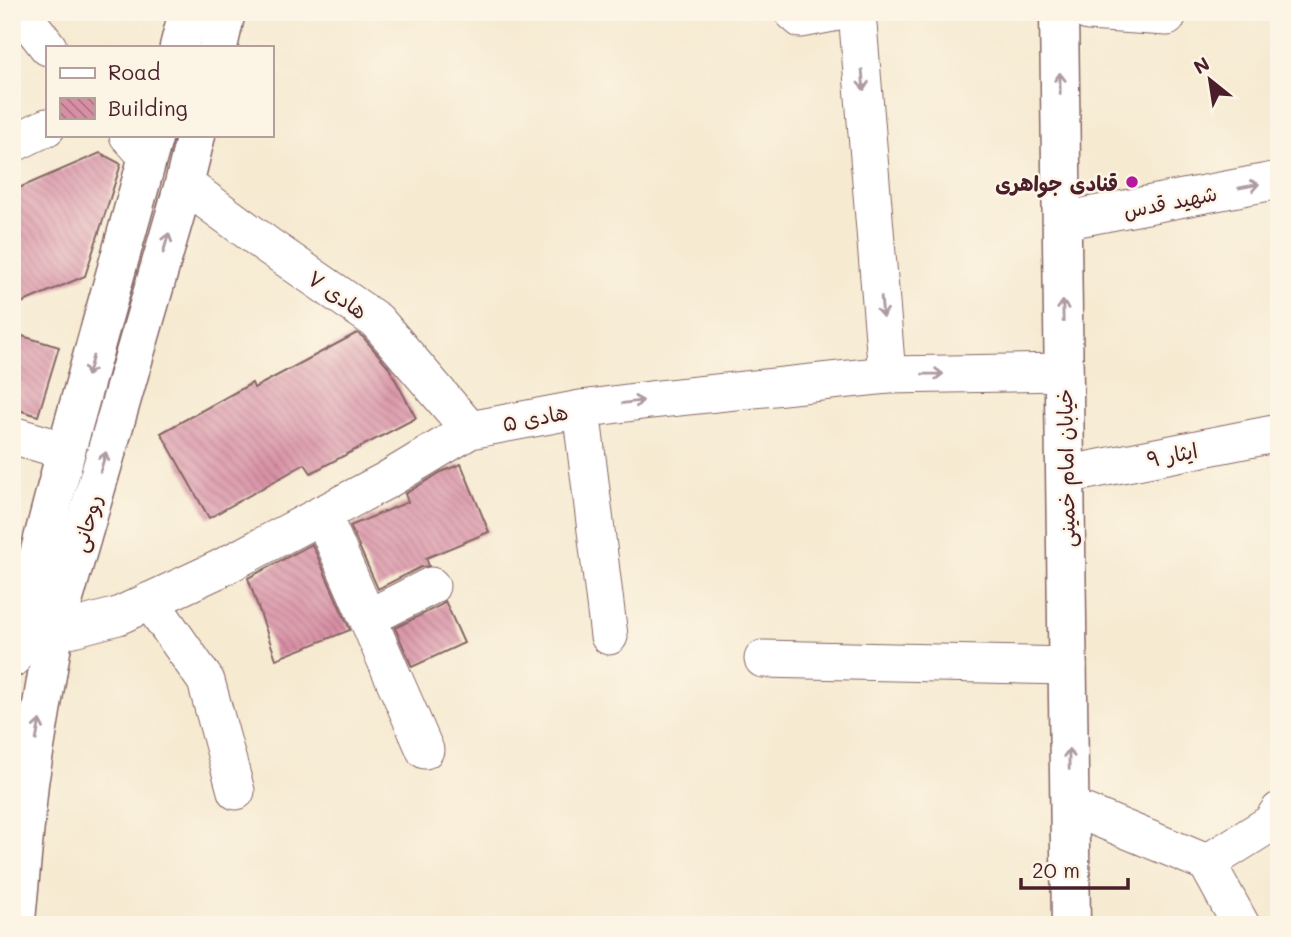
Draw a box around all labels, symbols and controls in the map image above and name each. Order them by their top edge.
legend [46,46,273,136]
north arrow [1176,46,1246,116]
text: N [1189,50,1214,79]
text: Road [108,58,160,85]
one-way arrow [857,68,870,91]
one-way arrow [1053,72,1066,95]
text: Building [108,94,188,121]
place label: قنادی جواهری [995,169,1118,198]
marker: قنادی جواهری [1124,174,1140,190]
one-way arrow [1237,178,1260,192]
street label: شهید قدس [1121,179,1219,223]
one-way arrow [161,233,174,255]
street label: هادی ۷ [303,264,373,324]
one-way arrow [876,295,889,318]
one-way arrow [1056,299,1070,322]
one-way arrow [82,354,95,376]
one-way arrow [921,367,944,381]
street label: خیابان امام خمینی [1050,388,1084,548]
one-way arrow [622,395,644,408]
street label: هادی ۵ [500,397,570,437]
street label: ایثار ۹ [1144,436,1200,472]
one-way arrow [98,451,111,473]
street label: روحانی [65,491,109,556]
one-way arrow [32,719,45,742]
one-way arrow [1062,747,1076,770]
scale bar [1021,846,1128,890]
text: 20 m [1032,856,1080,883]

